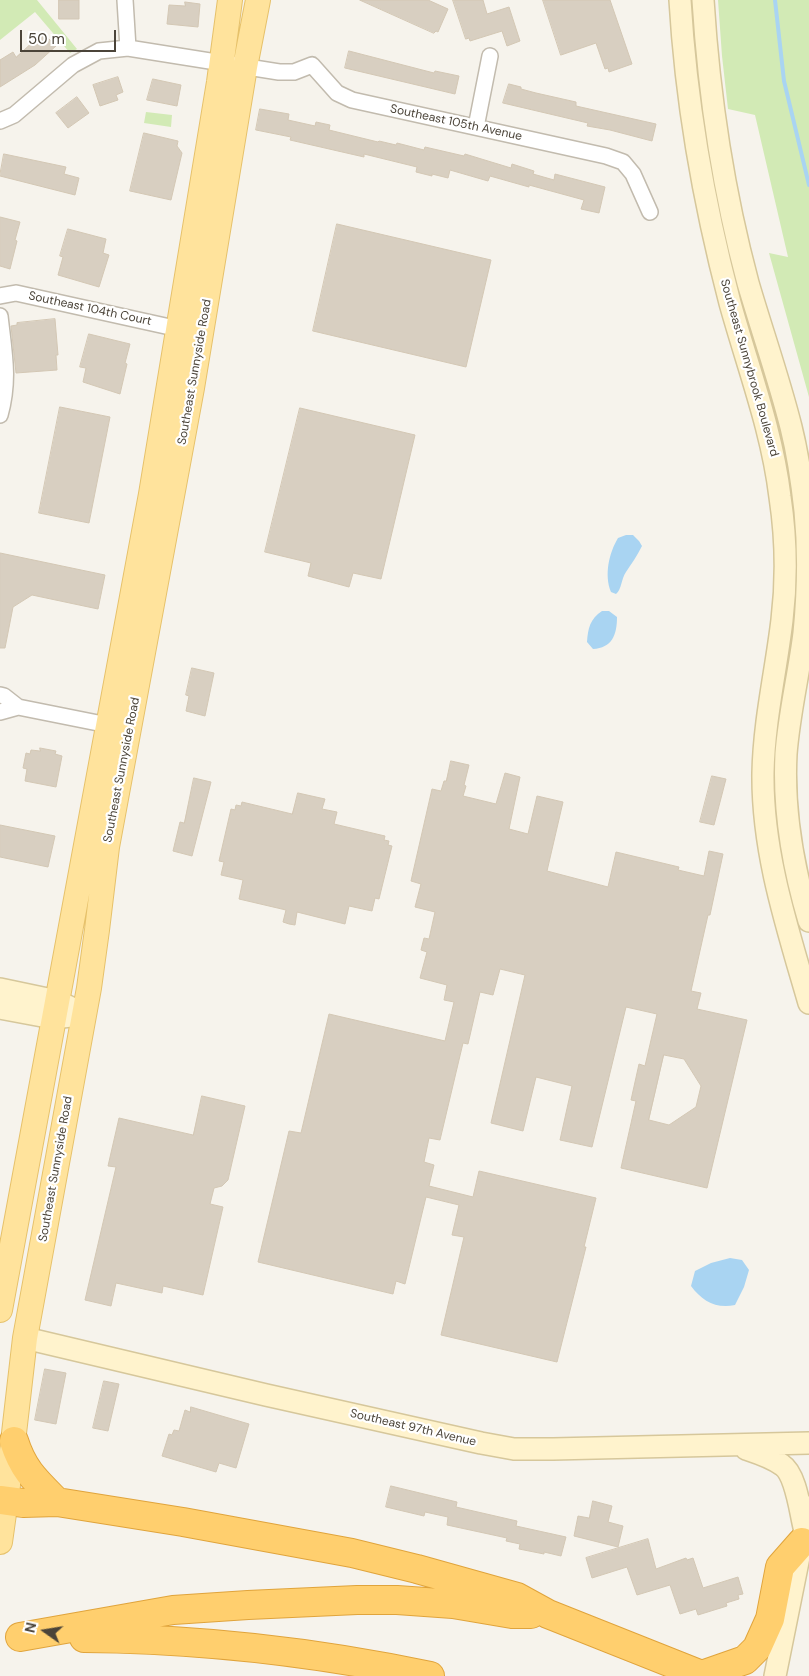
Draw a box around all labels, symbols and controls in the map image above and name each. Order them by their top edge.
scale bar [22,20,119,52]
text: 50 m [28,29,65,49]
street label: Southeast 105th Avenue [389,102,523,144]
street label: Southeast Sunnybrook Boulevard [717,278,781,458]
street label: Southeast 104th Court [27,289,153,329]
street label: Southeast Sunnyside Road [175,298,215,446]
street label: Southeast Sunnyside Road [101,696,143,844]
street label: Southeast Sunnyside Road [36,1095,76,1243]
street label: Southeast 97th Avenue [349,1407,477,1449]
north arrow [20,1606,70,1656]
text: N [20,1621,40,1635]

